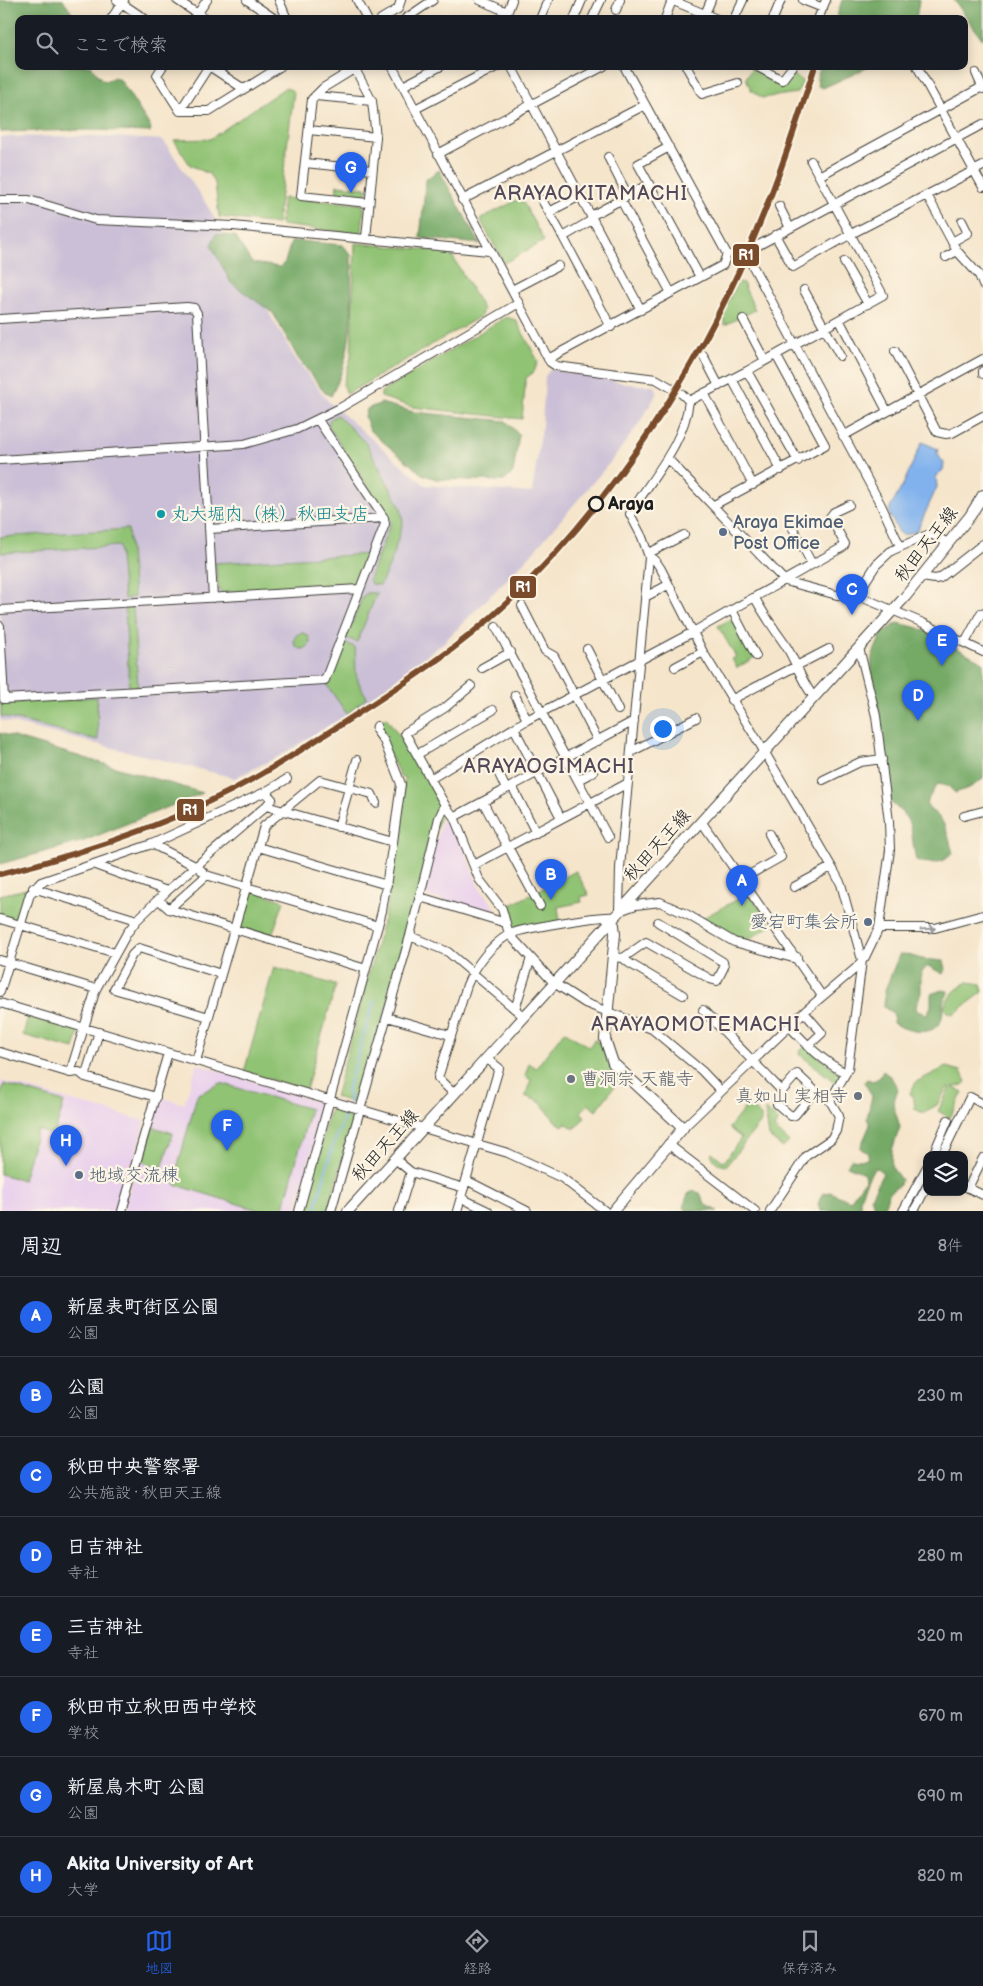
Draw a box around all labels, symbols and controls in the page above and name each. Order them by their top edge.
search box [15,15,968,70]
icon: search [33,29,61,57]
text: ここで検索 [73,34,168,57]
pin: G [335,152,367,193]
district label: ARAYAOKITAMACHI [494,182,688,206]
line badge: R1 [732,243,760,267]
text: R1 [738,247,754,264]
place label: Araya [607,494,654,515]
marker: Araya [588,496,604,512]
street label: 秋田天王線 [890,502,962,586]
place label: 丸大堀内（株）秋田支店 [171,504,369,525]
marker: 丸大堀内（株）秋田支店 [155,508,167,520]
place label: Araya Ekimae Post Office [733,512,844,554]
marker: Araya Ekimae Post Office [717,526,729,538]
pin: C [836,574,868,615]
line badge: R1 [509,575,537,599]
text: R1 [515,579,531,596]
pin: E [926,625,958,666]
pin: D [902,680,934,721]
your location [650,716,676,742]
district label: ARAYAOGIMACHI [463,755,635,779]
line badge: R1 [176,798,205,822]
text: R1 [182,802,198,819]
street label: 秋田天王線 [619,805,695,886]
pin: B [535,859,567,900]
pin: A [726,865,758,906]
place label: 愛宕町集会所 [750,912,858,933]
marker: 愛宕町集会所 [862,916,874,928]
one-way arrow [919,924,935,933]
district label: ARAYAOMOTEMACHI [591,1013,801,1037]
place label: 曹洞宗 天龍寺 [581,1069,694,1090]
marker: 曹洞宗 天龍寺 [565,1073,577,1085]
place label: 真如山 実相寺 [735,1086,848,1107]
marker: 真如山 実相寺 [852,1090,864,1102]
street label: 秋田天王線 [347,1105,423,1186]
pin: F [211,1110,243,1151]
pin: H [50,1125,82,1166]
map controls [923,1151,968,1196]
button: layers [923,1151,968,1196]
place label: 地域交流棟 [89,1165,179,1186]
marker: 地域交流棟 [73,1169,85,1181]
text: 周辺 [20,1234,62,1259]
text: 8件 [938,1237,963,1256]
text: 新屋表町街区公園 [67,1296,219,1319]
text: A [31,1307,41,1326]
text: 220 m [917,1307,963,1326]
text: 公園 [67,1324,99,1343]
text: 公園 [67,1376,105,1399]
text: B [30,1387,42,1406]
text: 230 m [917,1387,963,1406]
text: 公園 [67,1404,99,1423]
text: 秋田中央警察署 [67,1456,200,1479]
text: C [30,1467,42,1486]
text: 240 m [917,1467,963,1486]
text: 公共施設 · 秋田天王線 [67,1484,221,1503]
text: 日吉神社 [67,1536,143,1559]
text: D [30,1547,42,1566]
text: 280 m [917,1547,963,1566]
text: 寺社 [67,1564,99,1583]
text: 三吉神社 [67,1616,143,1639]
text: E [31,1627,41,1646]
text: 320 m [917,1627,963,1646]
text: 寺社 [67,1644,99,1663]
text: 秋田市立秋田西中学校 [67,1696,257,1719]
text: F [31,1707,41,1726]
text: 670 m [918,1707,963,1726]
text: 学校 [67,1724,99,1743]
text: 新屋鳥木町 公園 [67,1776,205,1799]
text: G [30,1787,42,1806]
text: 690 m [917,1787,963,1806]
text: 公園 [67,1804,99,1823]
text: Akita University of Art [67,1853,253,1876]
text: H [30,1867,42,1886]
text: 820 m [917,1867,963,1886]
text: 大学 [67,1881,99,1900]
tab: 地図 [145,1927,173,1977]
tab: 経路 [463,1927,491,1977]
tab: 保存済み [782,1927,838,1977]

